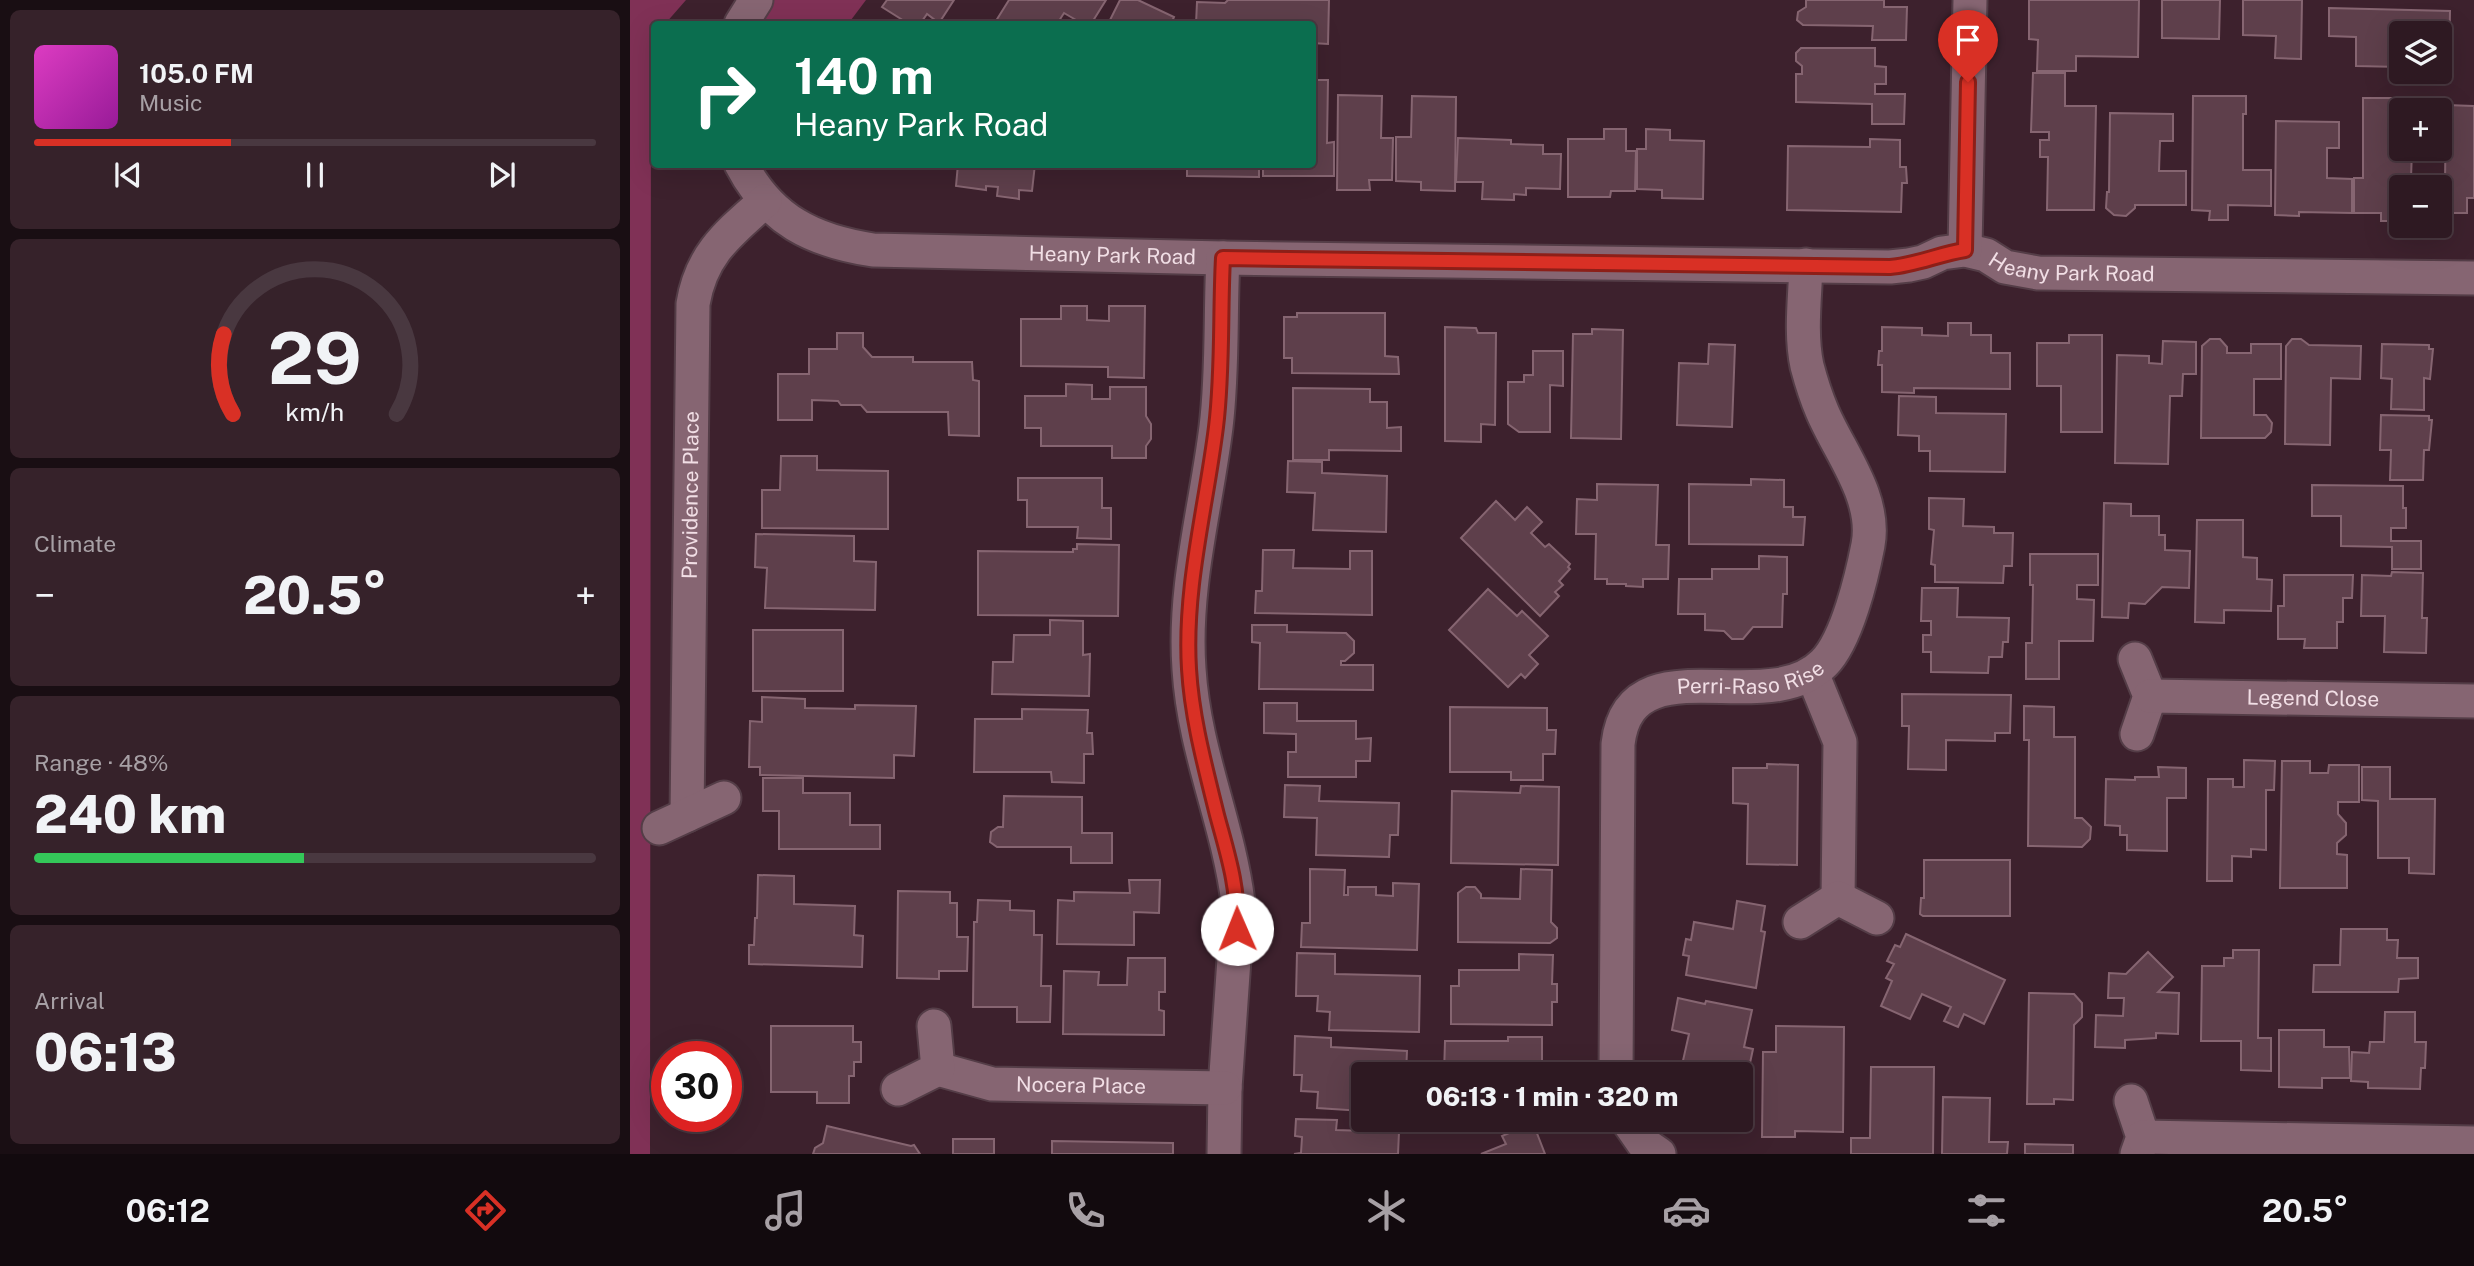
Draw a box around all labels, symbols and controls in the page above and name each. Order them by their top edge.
pin [1938,10,1998,82]
icon: arrive [1949,21,1987,59]
map controls [2389,21,2452,238]
button: layers [2389,21,2452,84]
text: 140 m [794,47,934,105]
icon: right [679,49,770,140]
text: 105.0 FM [139,58,254,89]
text: Music [139,89,203,116]
button: + [2389,98,2452,161]
text: Heany Park Road [794,106,1048,143]
icon: previous [109,156,147,194]
icon: pause [296,156,334,194]
icon: next [483,156,521,194]
button: − [2389,175,2452,238]
street label: Heany Park Road [1029,241,1196,269]
street label: Heany Park Road [1984,247,2155,286]
text: 29 [268,316,362,401]
text: km/h [286,397,344,427]
street label: Providence Place [677,411,704,579]
text: Climate [34,530,116,557]
text: 20.5° [243,565,387,626]
text: − [34,573,55,618]
text: + [575,573,596,618]
street label: Perri-Raso Rise [1676,655,1829,699]
street label: Legend Close [2246,684,2379,712]
text: Range · 48% [34,749,169,776]
text: 240 km [34,784,226,845]
position arrow [1200,892,1274,966]
text: Arrival [34,987,105,1014]
text: 06:13 [34,1022,177,1083]
speed limit sign: 30 [651,1041,742,1132]
street label: Nocera Place [1016,1071,1146,1099]
text: 06:13 · 1 min · 320 m [1426,1081,1678,1112]
icon: directions [461,1186,510,1235]
icon: music [761,1186,810,1235]
icon: phone [1061,1186,1110,1235]
icon: climate [1362,1186,1411,1235]
icon: car [1662,1186,1711,1235]
icon: filters [1962,1186,2011,1235]
text: 06:12 [126,1192,210,1229]
text: 20.5° [2262,1192,2348,1229]

